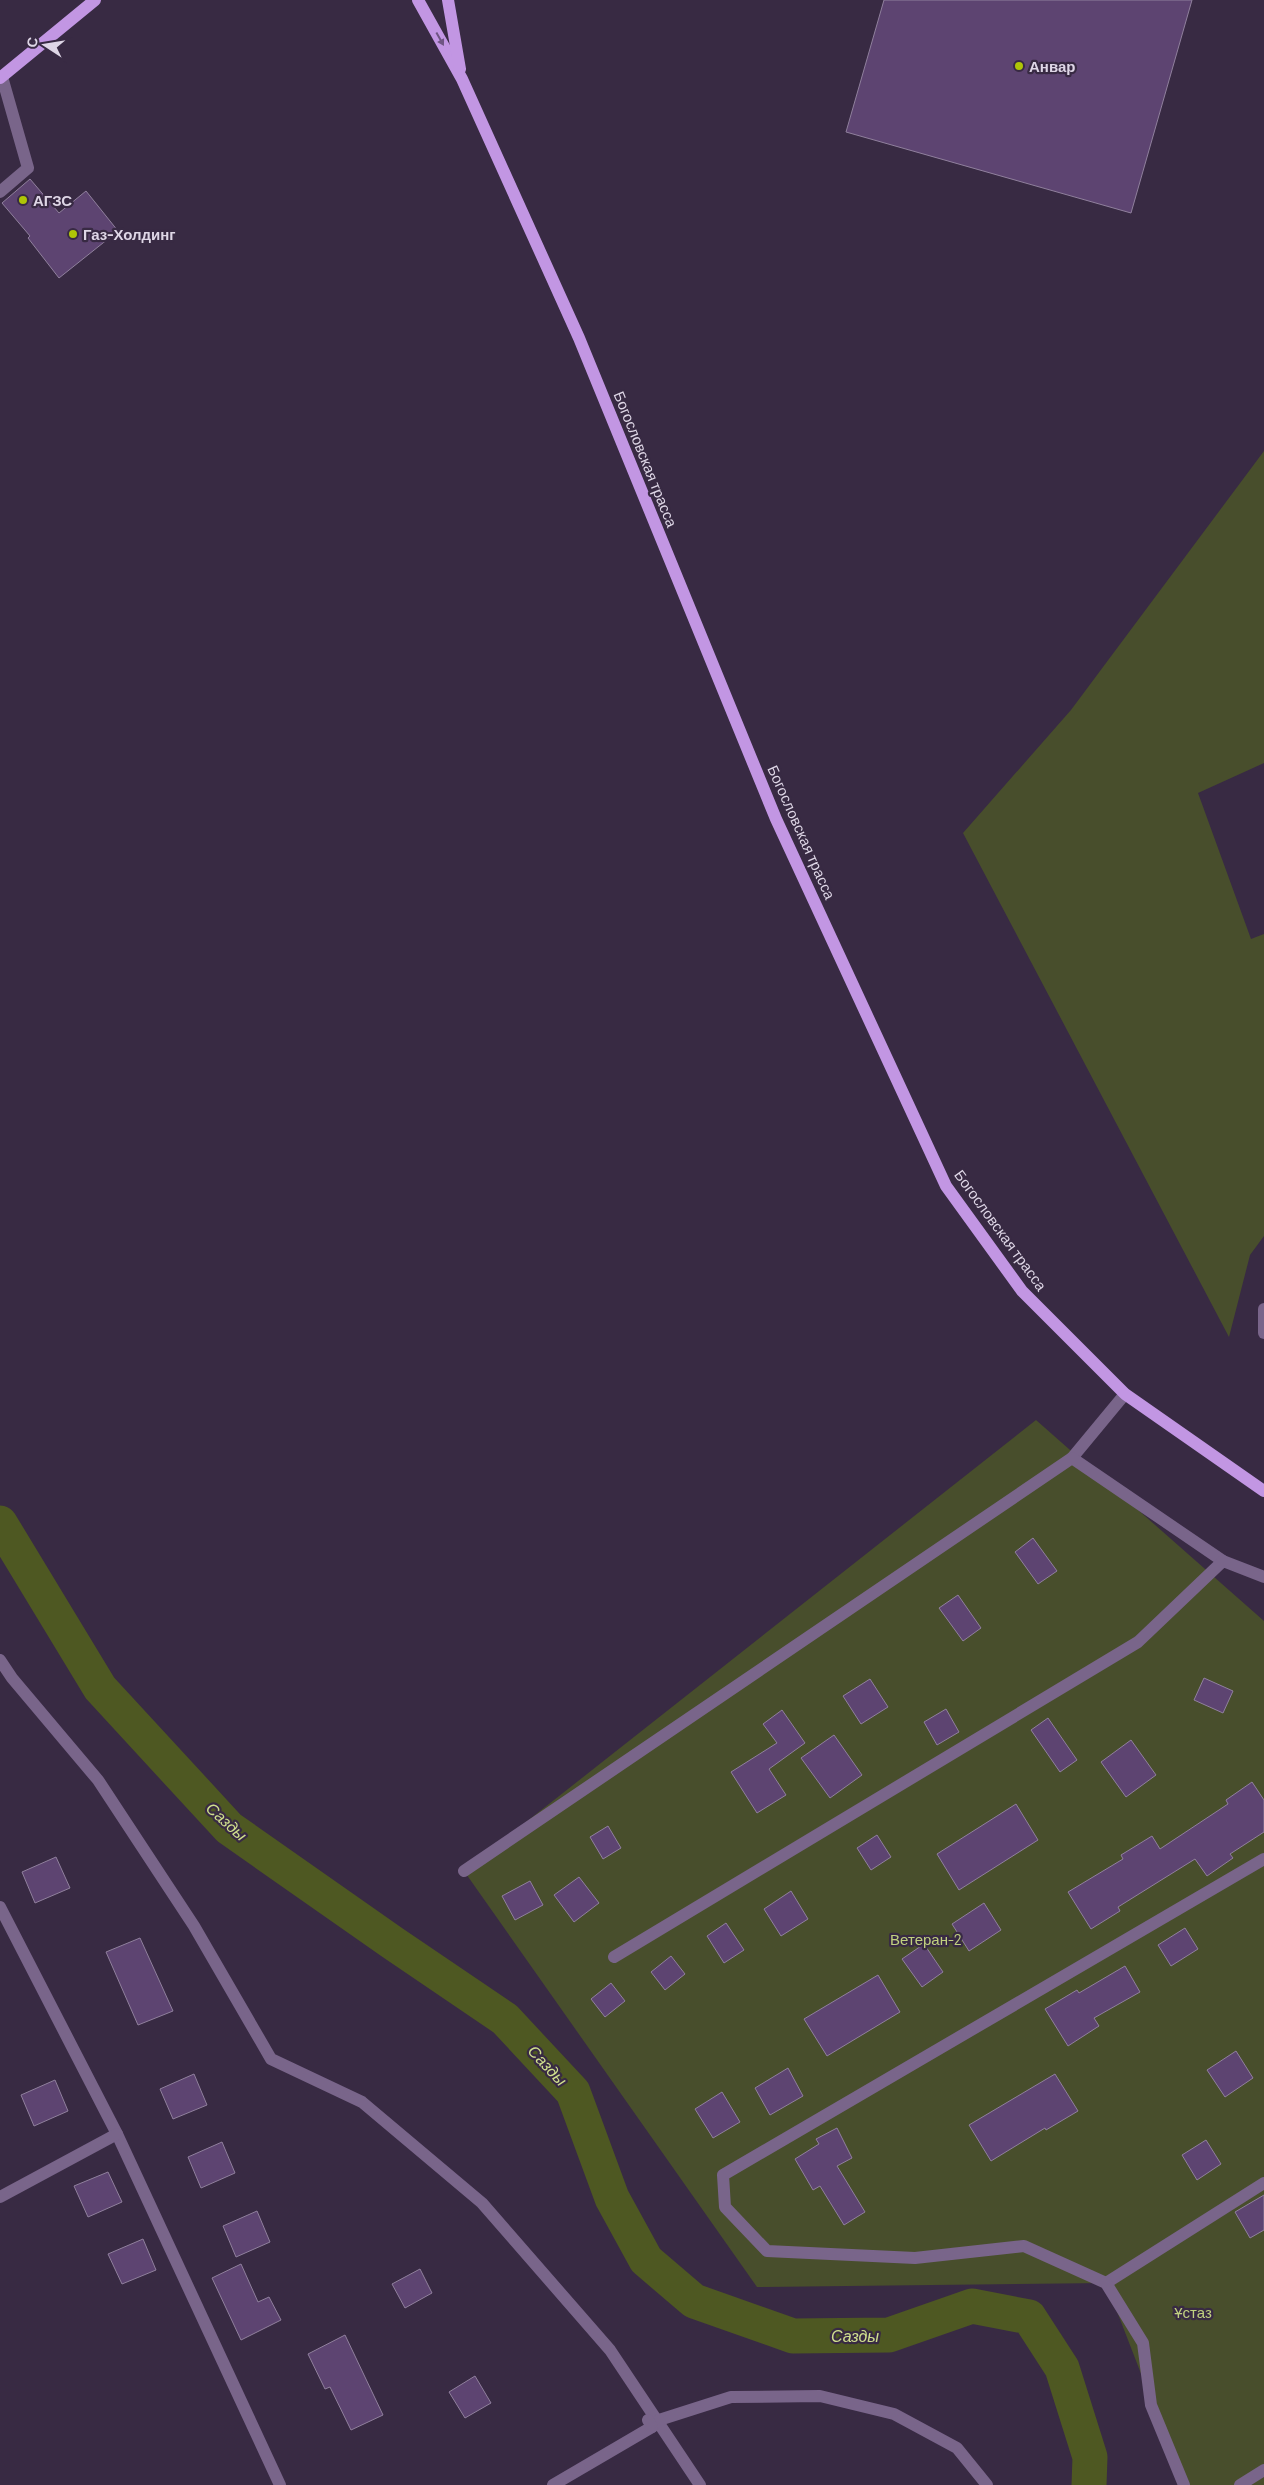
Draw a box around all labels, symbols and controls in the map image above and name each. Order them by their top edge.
north arrow [20,20,70,70]
one-way arrow [436,32,444,47]
text: С [22,35,41,49]
place label: Анвар [1029,57,1075,75]
marker: Анвар [1013,60,1025,72]
place label: АГЗС [33,191,72,209]
marker: АГЗС [17,194,29,206]
place label: Газ-Холдинг [83,225,176,243]
marker: Газ-Холдинг [67,228,79,240]
street label: Богословская трасса [610,388,682,530]
street label: Богословская трасса [764,762,840,902]
street label: Богословская трасса [951,1166,1051,1294]
water label: Сазды [203,1798,251,1844]
park label: Ветеран-2 [890,1930,962,1948]
water label: Сазды [525,2041,572,2089]
park label: Ұстаз [1174,2303,1212,2321]
water label: Сазды [831,2326,879,2345]

